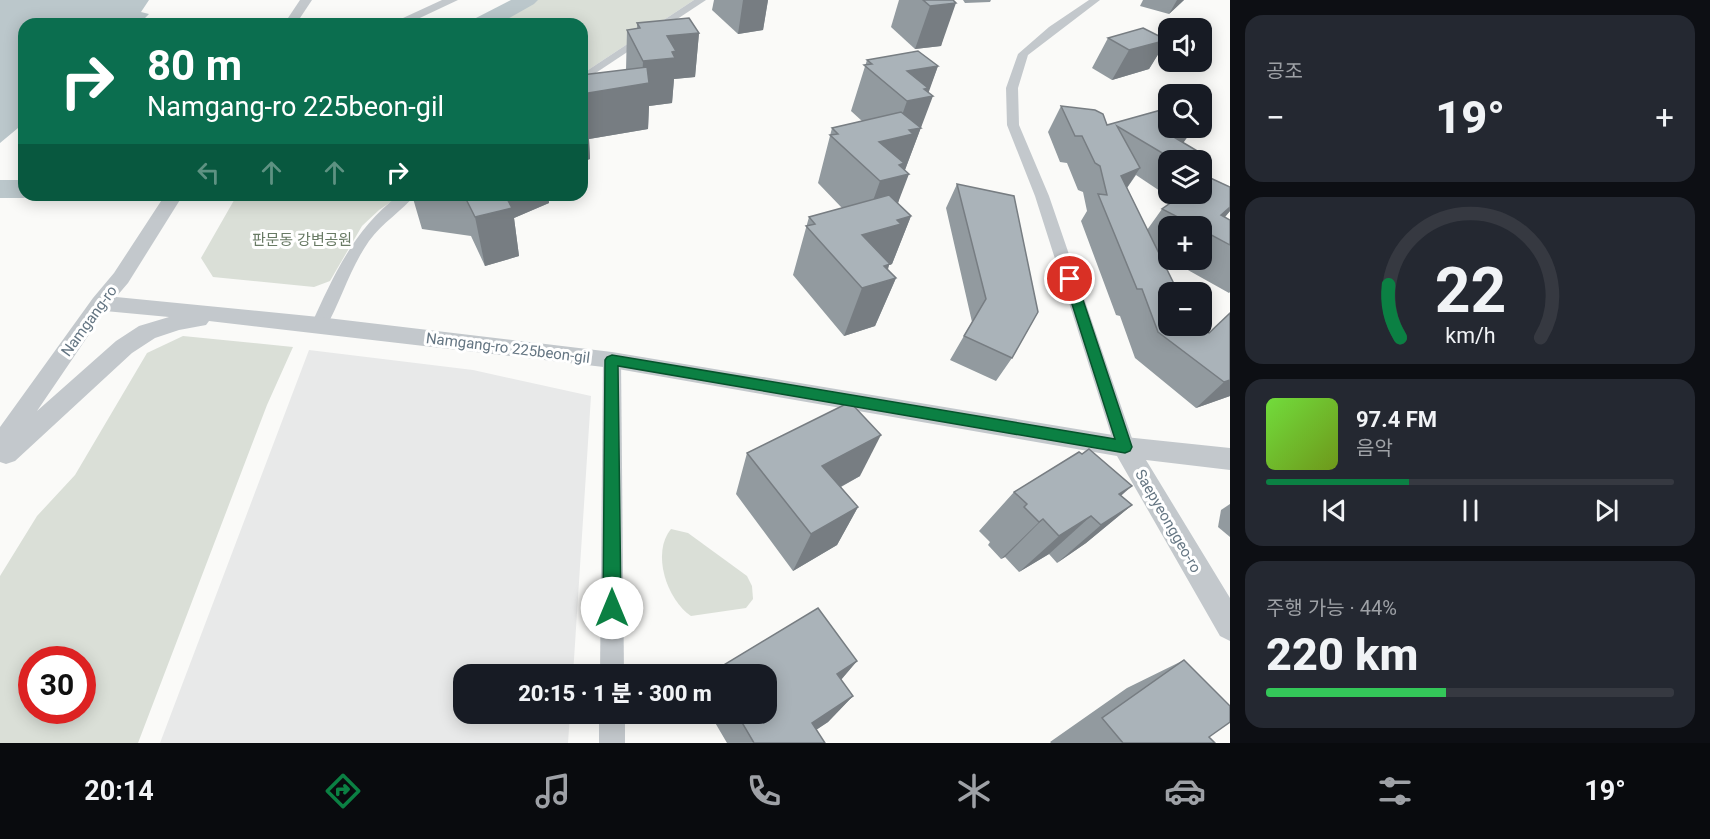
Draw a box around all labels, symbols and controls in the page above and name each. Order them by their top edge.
map controls [1158,18,1212,336]
button: sound [1158,18,1212,72]
text: 80 m [147,41,242,90]
icon: right [48,42,126,120]
text: 공조 [1266,59,1303,83]
button: search [1158,84,1212,138]
text: Namgang-ro 225beon-gil [147,91,444,123]
text: 19° [1435,91,1505,144]
text: − [1266,98,1285,137]
text: + [1655,98,1674,137]
button: layers [1158,150,1212,204]
icon: left [192,156,225,189]
icon: ahead [255,156,288,189]
icon: ahead [318,156,351,189]
icon: right [381,156,414,189]
button: + [1158,216,1212,270]
park label: 판문동 강변공원 [252,231,352,249]
pin [1044,253,1095,304]
text: 22 [1434,254,1506,327]
icon: arrive [1053,262,1086,295]
street label: Namgang-ro [57,282,121,360]
button: − [1158,282,1212,336]
text: km/h [1445,323,1495,348]
street label: Namgang-ro 225beon-gil [425,329,591,367]
text: 97.4 FM [1356,407,1437,432]
text: 음악 [1356,436,1393,460]
street label: Saepyeonggeo-ro [1131,466,1205,576]
icon: previous [1318,494,1351,527]
icon: pause [1454,494,1487,527]
icon: next [1590,494,1623,527]
position arrow [580,576,644,640]
text: 주행 가능 · 44% [1266,596,1397,620]
text: 220 km [1266,628,1418,681]
speed limit sign: 30 [18,646,96,724]
text: 20:15 · 1 분 · 300 m [518,681,712,706]
icon: directions [322,770,364,812]
icon: music [532,770,574,812]
icon: phone [743,770,785,812]
icon: climate [953,770,995,812]
icon: car [1164,770,1206,812]
icon: filters [1374,770,1416,812]
text: 20:14 [84,775,154,807]
text: 19° [1584,775,1626,807]

